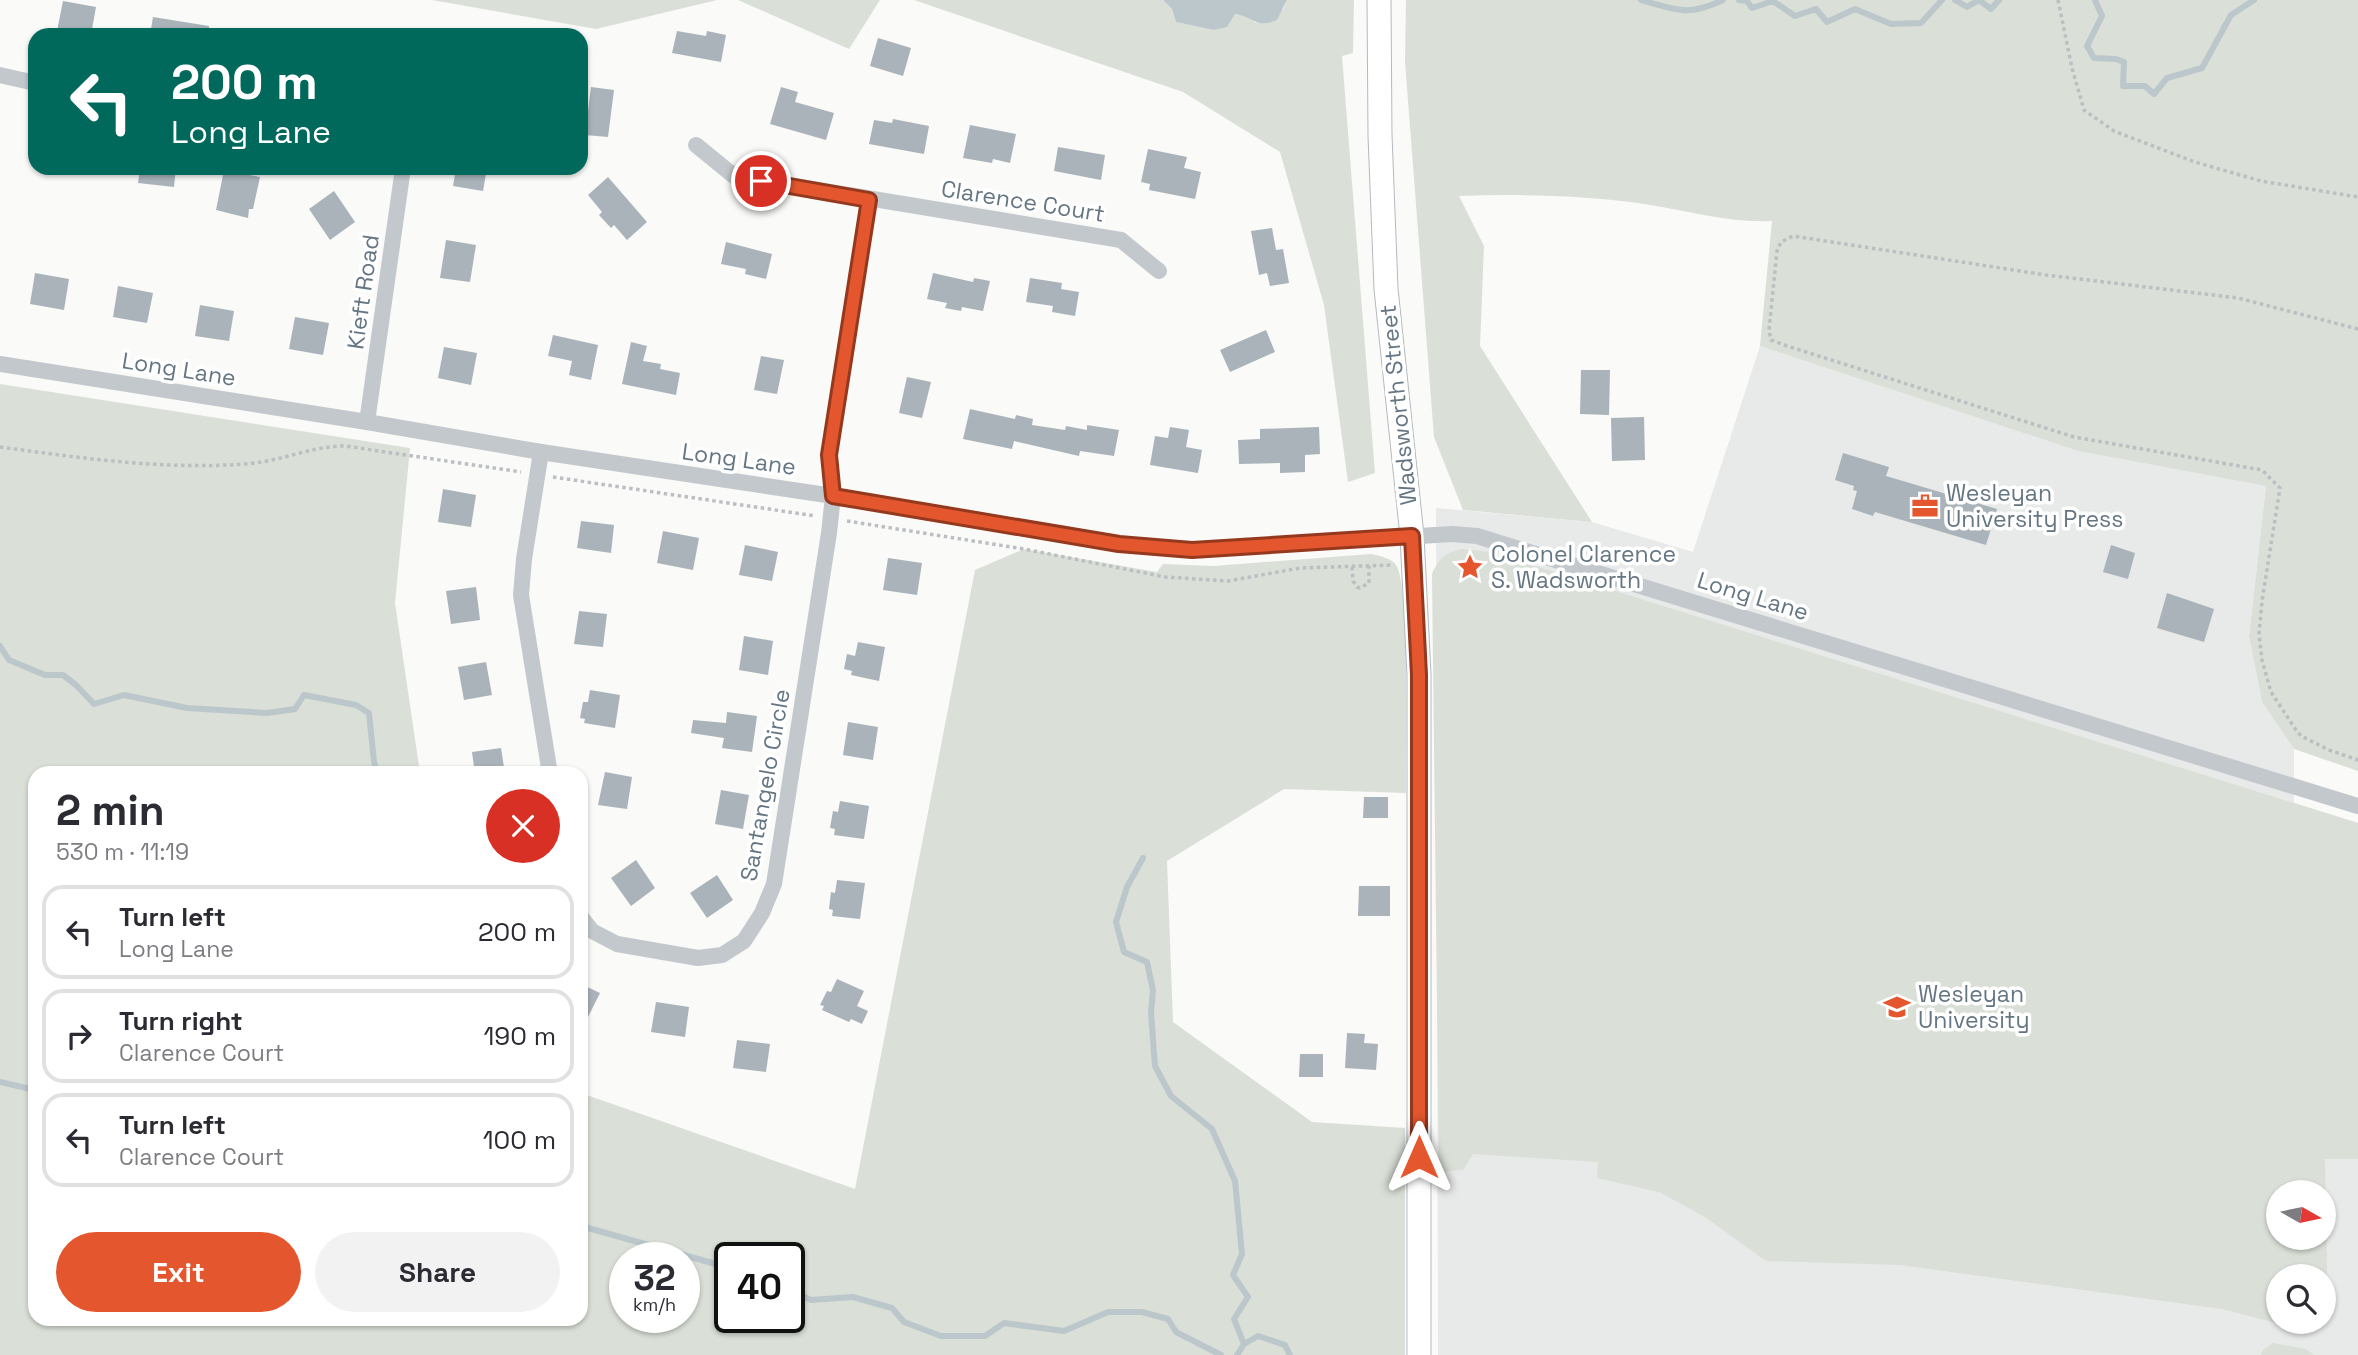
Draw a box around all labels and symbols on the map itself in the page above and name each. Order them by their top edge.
pin [731,151,791,211]
street label: Clarence Court [939,173,1107,229]
street label: Kieft Road [340,233,386,351]
street label: Wadsworth Street [1373,303,1423,507]
street label: Long Lane [120,345,238,393]
street label: Long Lane [680,436,798,482]
place label: Wesleyan University Press [1946,478,2123,534]
office icon: Wesleyan University Press [1910,491,1940,521]
place label: Colonel Clarence S. Wadsworth [1491,539,1676,595]
place icon: Colonel Clarence S. Wadsworth [1455,552,1485,582]
street label: Long Lane [1694,565,1812,627]
street label: Santangelo Circle [733,686,797,884]
place label: Wesleyan University [1918,979,2029,1035]
school or university icon: Wesleyan University [1882,992,1912,1022]
position arrow [1382,1120,1456,1194]
north arrow [2266,1180,2336,1250]
speed limit sign: 40 [714,1242,805,1333]

